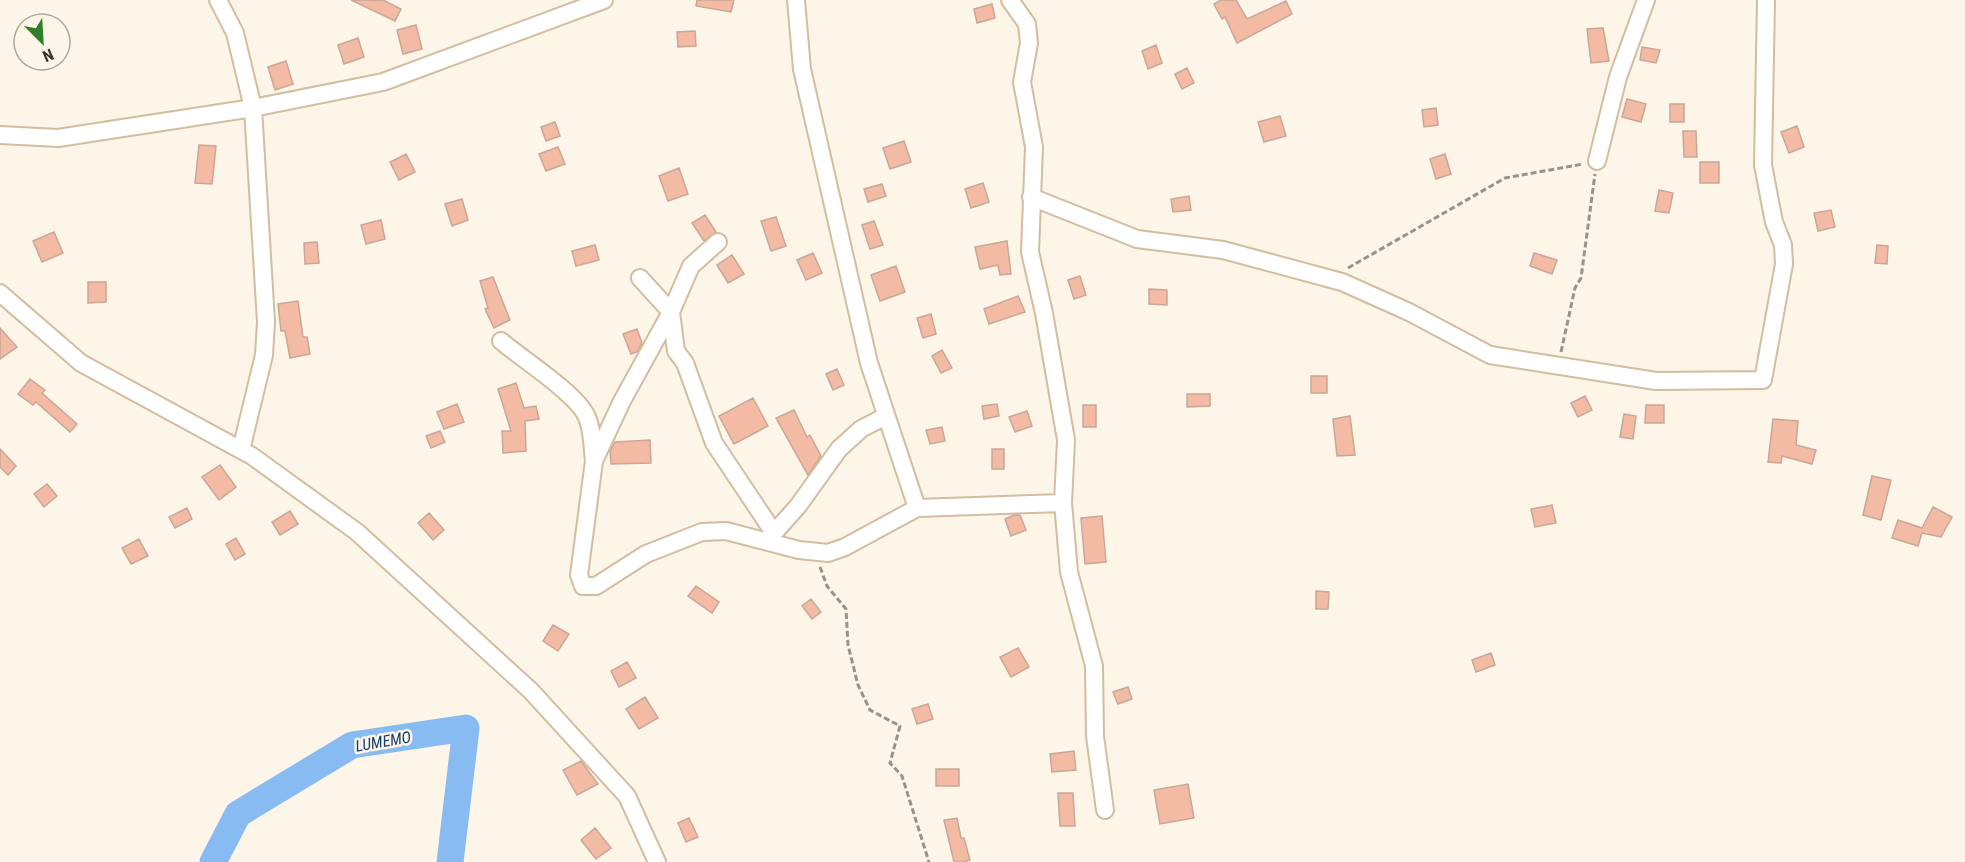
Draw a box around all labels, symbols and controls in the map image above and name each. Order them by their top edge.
north arrow [12,12,72,72]
text: N [40,45,56,66]
water label: LUMEMO [354,727,412,756]

